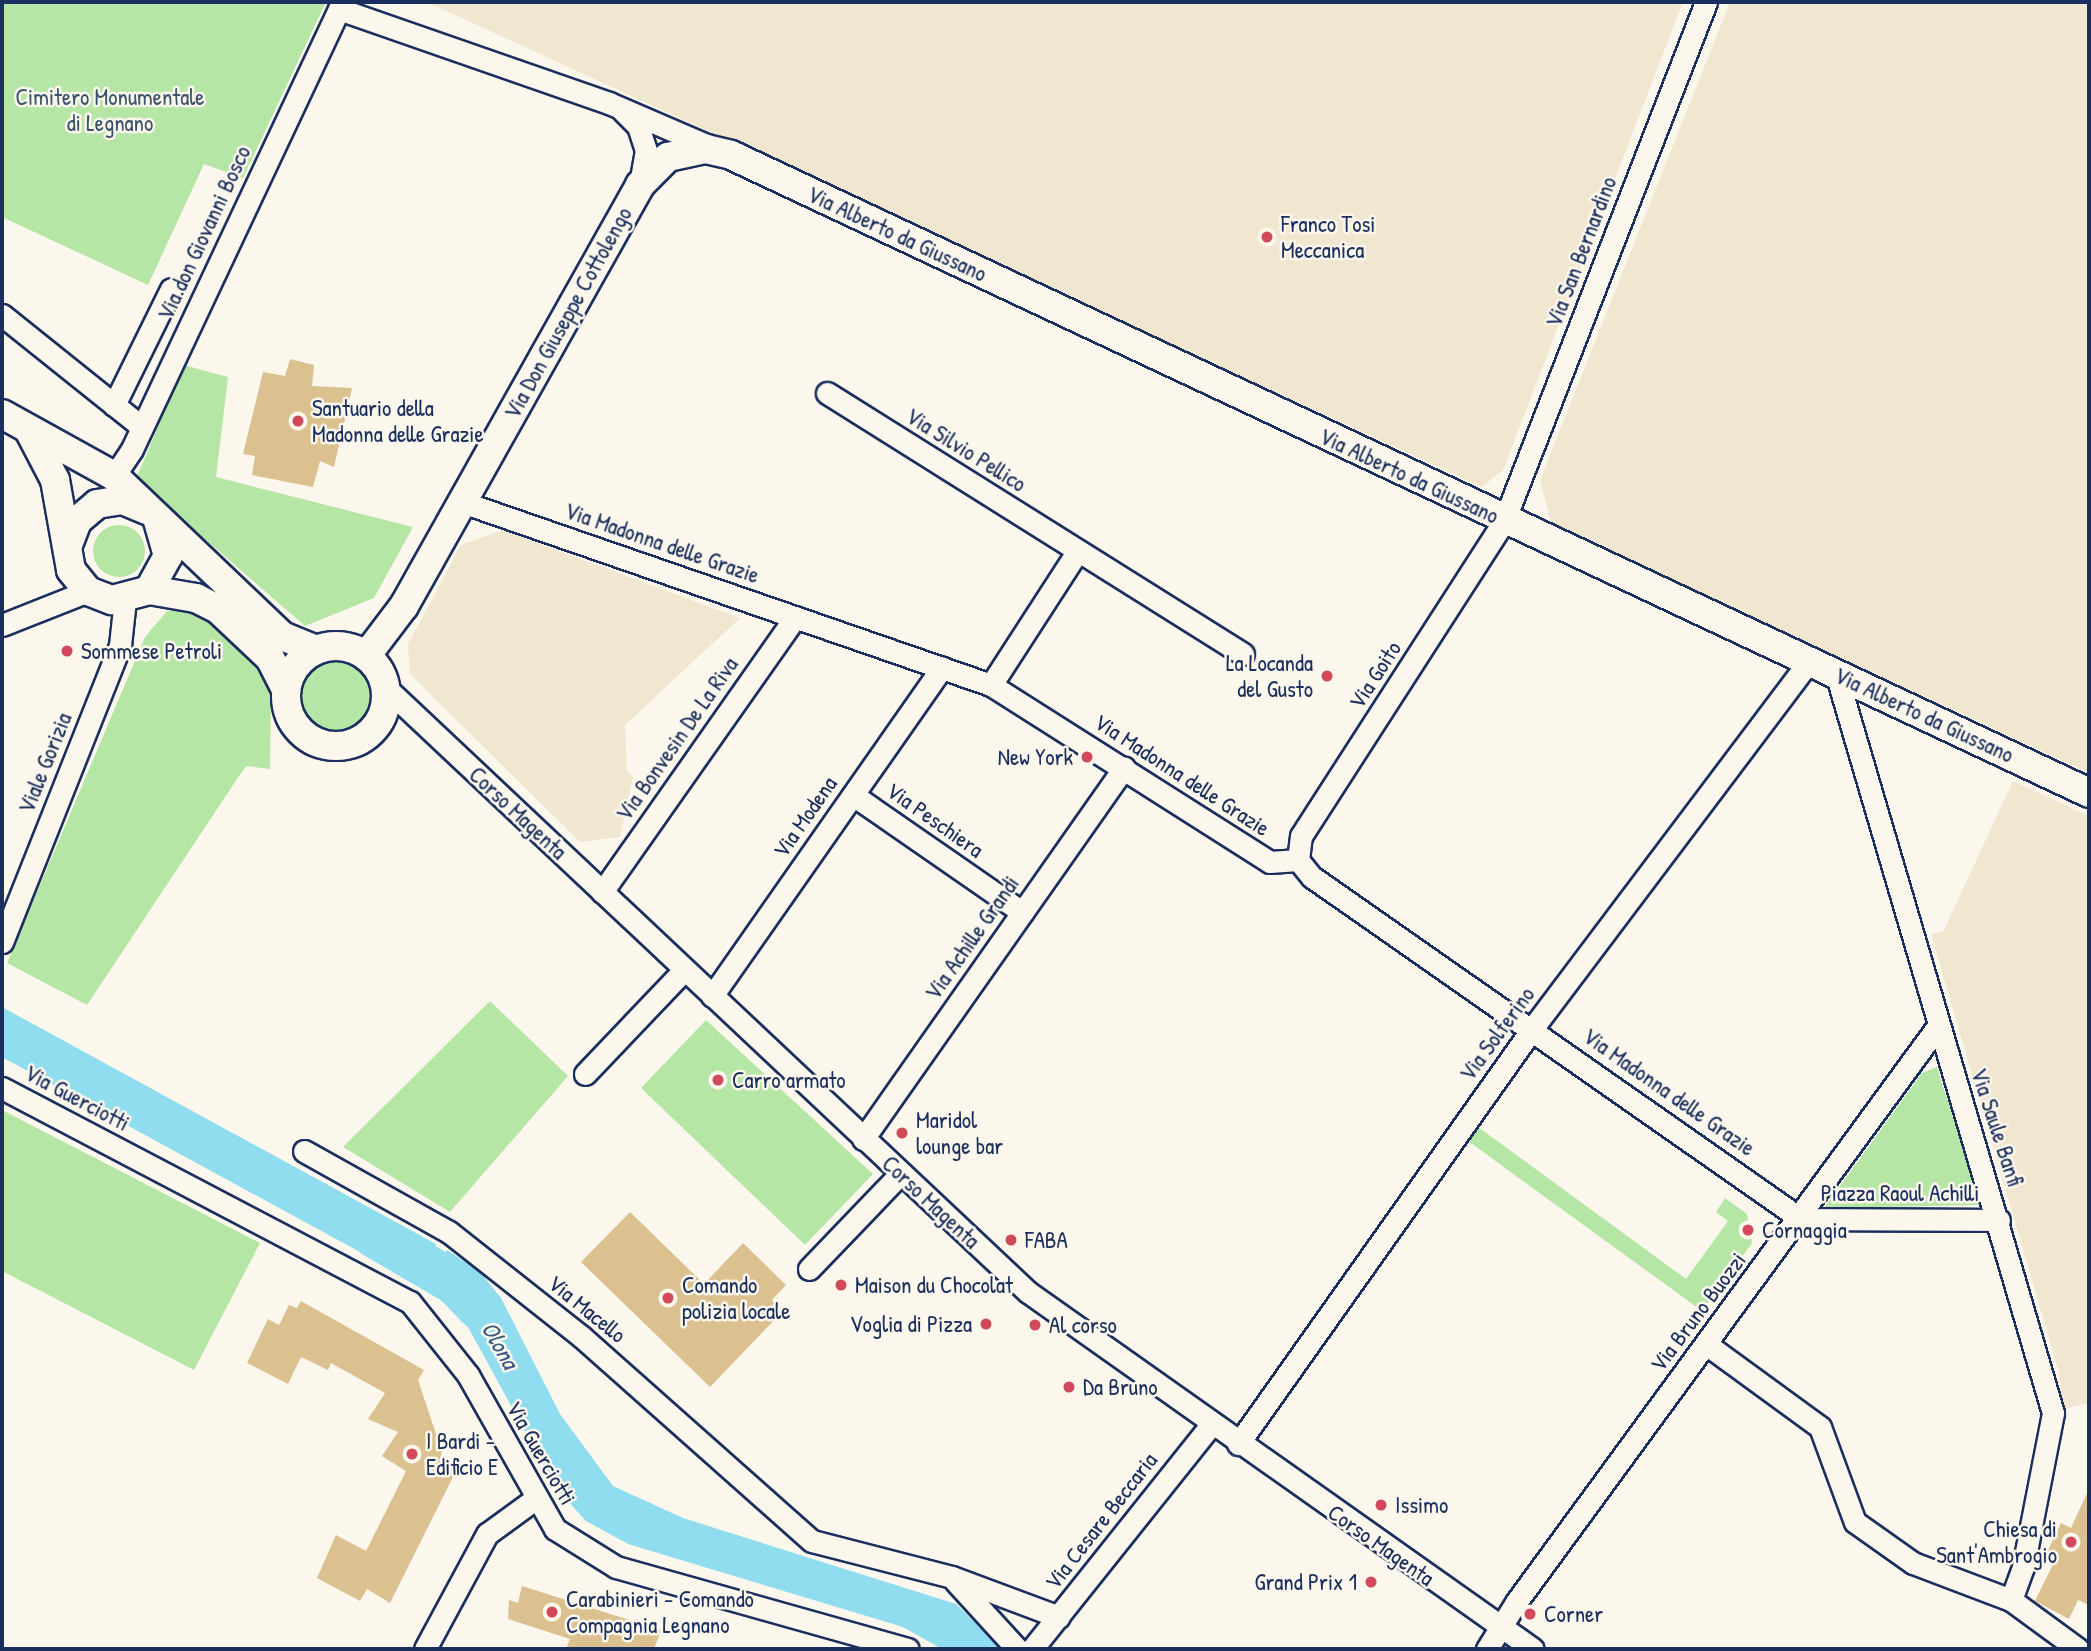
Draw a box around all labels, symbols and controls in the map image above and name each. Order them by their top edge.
park label: Cimitero Monumentale di Legnano [16,83,204,137]
street label: Via don Giovanni Bosco [152,141,256,325]
street label: Via San Bernardino [1540,173,1622,331]
street label: Via Alberto da Giussano [803,180,991,288]
street label: Via Don Giuseppe Cottolengo [498,202,638,424]
place label: Franco Tosi Meccanica [1281,210,1375,264]
marker: Franco Tosi Meccanica [1259,229,1275,245]
place label: Santuario della Madonna delle Grazie [312,394,484,448]
street label: Via Silvio Pellico [901,402,1031,498]
marker: Santuario della Madonna delle Grazie [290,413,306,429]
street label: Via Alberto da Giussano [1315,422,1503,530]
street label: Via Madonna delle Grazie [561,497,763,589]
street label: Via Goito [1343,636,1407,714]
place label: Sommese Petroli [81,637,222,665]
marker: Sommese Petroli [59,643,75,659]
place label: La Locanda del Gusto [1226,649,1313,703]
street label: Via Bonvesin De La Riva [610,652,744,826]
street label: Via Alberto da Giussano [1830,661,2018,769]
marker: La Locanda del Gusto [1319,668,1335,684]
street label: Via Madonna delle Grazie [1089,708,1275,842]
street label: Viale Gorizia [12,709,78,817]
place label: New York [998,743,1073,771]
marker: New York [1079,749,1095,765]
street label: Corso Magenta [463,761,573,865]
street label: Via Modena [767,771,843,863]
street label: Via Peschiera [881,777,989,863]
street label: Via Achille Grandi [919,871,1025,1005]
street label: Via Solferino [1454,982,1540,1086]
street label: Via Madonna delle Grazie [1578,1022,1760,1162]
street label: Via Guerciotti [20,1059,134,1137]
street label: Via Saule Banfi [1965,1065,2029,1189]
place label: Carro armato [732,1066,846,1094]
marker: Carro armato [710,1072,726,1088]
place label: Maridol lounge bar [916,1106,1003,1160]
marker: Maridol lounge bar [894,1125,910,1141]
street label: Corso Magenta [876,1150,986,1254]
street label: Piazza Raoul Achilli [1821,1179,1979,1207]
place label: Cornaggia [1762,1216,1847,1244]
marker: Cornaggia [1740,1222,1756,1238]
place label: FABA [1025,1226,1068,1254]
marker: FABA [1003,1232,1019,1248]
street label: Via Bruno Buozzi [1644,1247,1752,1377]
street label: Via Macello [542,1269,632,1349]
place label: Comando polizia locale [682,1271,790,1325]
place label: Maison du Chocolat [855,1271,1013,1299]
marker: Maison du Chocolat [833,1277,849,1293]
marker: Comando polizia locale [660,1290,676,1306]
place label: Voglia di Pizza [850,1310,972,1338]
place label: Al corso [1049,1311,1117,1339]
water label: Olona [475,1316,525,1374]
marker: Voglia di Pizza [978,1316,994,1332]
marker: Al corso [1027,1317,1043,1333]
place label: Da Bruno [1083,1373,1158,1401]
marker: Da Bruno [1061,1379,1077,1395]
street label: Via Guerciotti [500,1396,582,1510]
place label: I Bardi - Edificio E [426,1427,498,1481]
marker: I Bardi - Edificio E [404,1446,420,1462]
street label: Via Cesare Beccaria [1039,1447,1163,1595]
place label: Issimo [1395,1491,1448,1519]
marker: Issimo [1373,1497,1389,1513]
street label: Corso Magenta [1322,1498,1440,1592]
place label: Chiesa di Sant'Ambrogio [1936,1515,2057,1569]
marker: Chiesa di Sant'Ambrogio [2063,1534,2079,1550]
place label: Grand Prix 1 [1254,1568,1357,1596]
marker: Grand Prix 1 [1363,1574,1379,1590]
place label: Carabinieri - Comando Compagnia Legnano [566,1585,754,1639]
place label: Corner [1544,1600,1603,1628]
marker: Carabinieri - Comando Compagnia Legnano [544,1604,560,1620]
marker: Corner [1522,1606,1538,1622]

